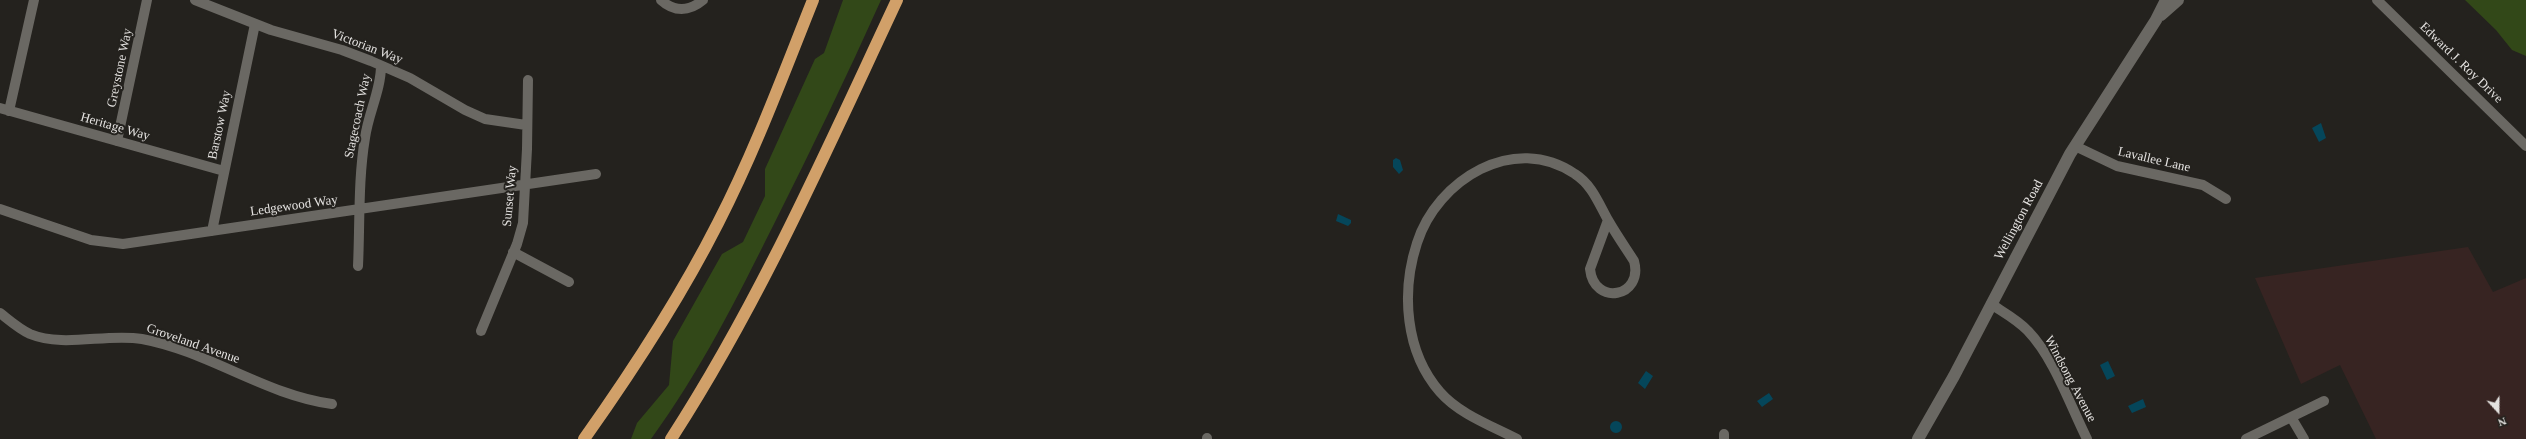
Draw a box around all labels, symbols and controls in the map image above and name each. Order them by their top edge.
street label: Edward J. Roy Drive [2416,19,2506,107]
street label: Victorian Way [329,26,405,68]
street label: Greystone Way [104,27,136,109]
street label: Stagecoach Way [341,72,375,160]
street label: Barstow Way [205,89,235,161]
street label: Heritage Way [78,110,152,144]
street label: Lavallee Lane [2116,144,2192,176]
street label: Sunset Way [500,165,520,227]
street label: Wellington Road [1991,177,2047,263]
street label: Ledgewood Way [249,192,339,220]
street label: Groveland Avenue [144,321,242,367]
street label: Windsong Avenue [2041,333,2099,425]
north arrow [2478,391,2518,431]
text: N [2496,415,2508,429]

